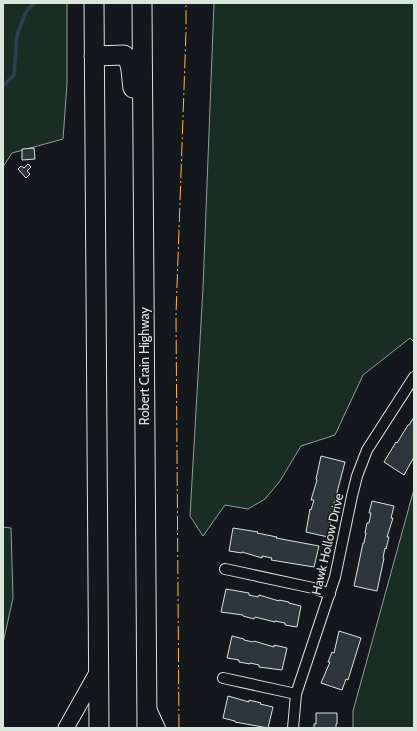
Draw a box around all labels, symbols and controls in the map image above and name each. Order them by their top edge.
street label: Robert Crain Highway [136,306,152,425]
street label: Hawk Hollow Drive [307,491,347,597]

